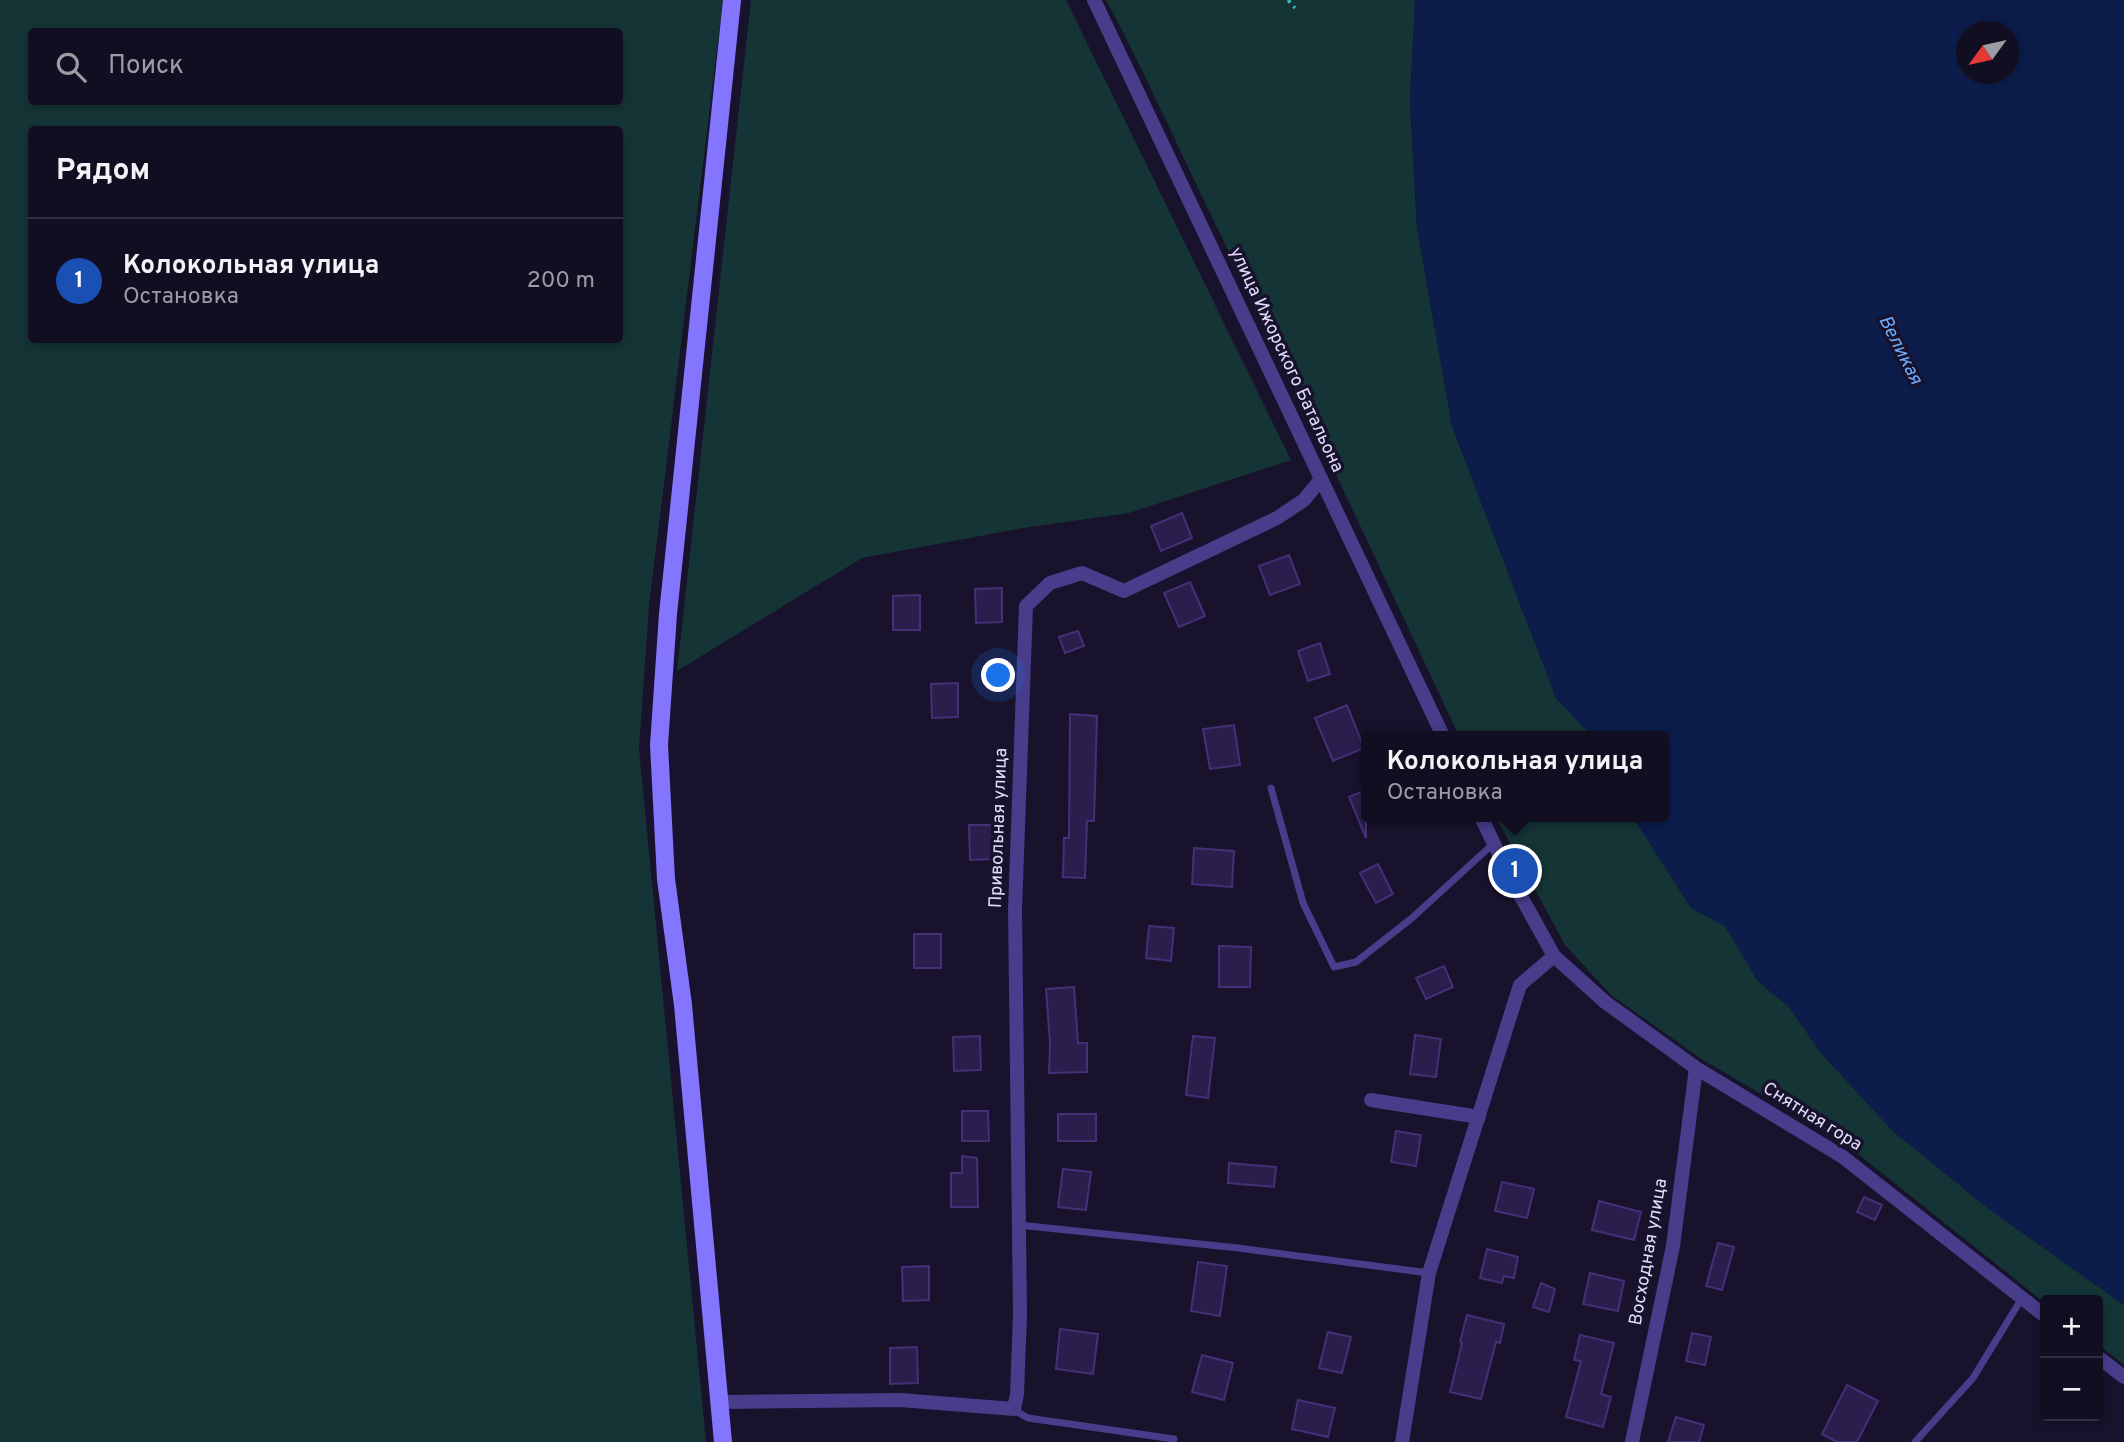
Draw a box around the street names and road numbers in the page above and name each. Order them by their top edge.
street label: улица Ижорского Батальона [1224,244,1348,476]
street label: Привольная улица [985,747,1013,909]
street label: Снятная гора [1758,1077,1866,1157]
street label: Восходная улица [1625,1177,1673,1327]

